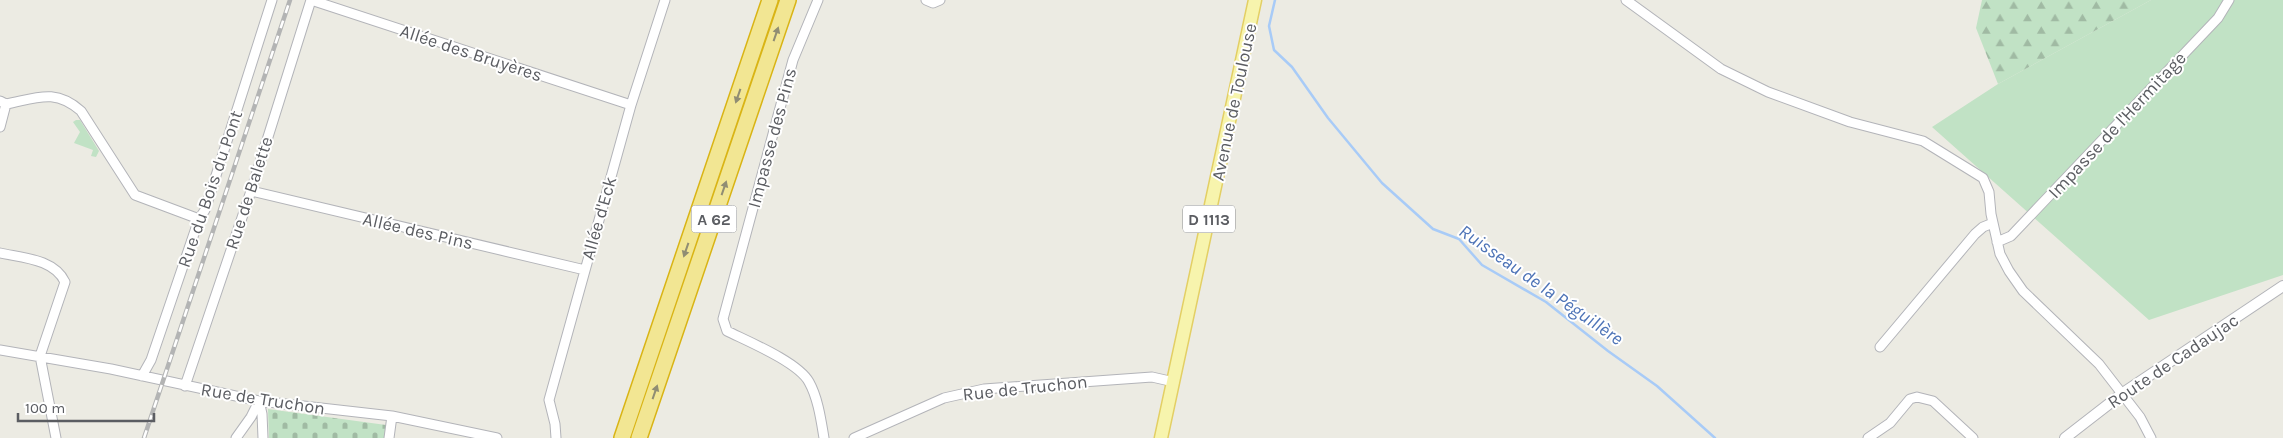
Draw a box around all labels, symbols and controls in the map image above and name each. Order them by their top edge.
street label: Allée des Bruyères [397,20,545,86]
street label: Avenue de Toulouse [1207,21,1261,183]
one-way arrow [773,27,781,42]
street label: Impasse de l'Hermitage [2043,47,2191,203]
street label: Impasse des Pins [743,66,801,210]
one-way arrow [734,89,742,104]
street label: Rue du Bois du Pont [173,107,247,270]
street label: Rue de Balette [220,134,278,252]
street label: Allée d'Eck [577,174,621,262]
one-way arrow [721,181,728,196]
road number: A 62 [692,205,736,232]
road number: D 1113 [1183,205,1235,232]
street label: Allée des Pins [361,208,475,254]
water label: Ruisseau de la Péguillère [1455,220,1627,350]
one-way arrow [682,243,690,258]
street label: Route de Cadaujac [2103,309,2243,413]
street label: Rue de Truchon [961,370,1089,406]
street label: Rue de Truchon [199,378,327,420]
one-way arrow [651,384,659,399]
scale bar [18,390,154,422]
text: 100 m [25,399,65,417]

